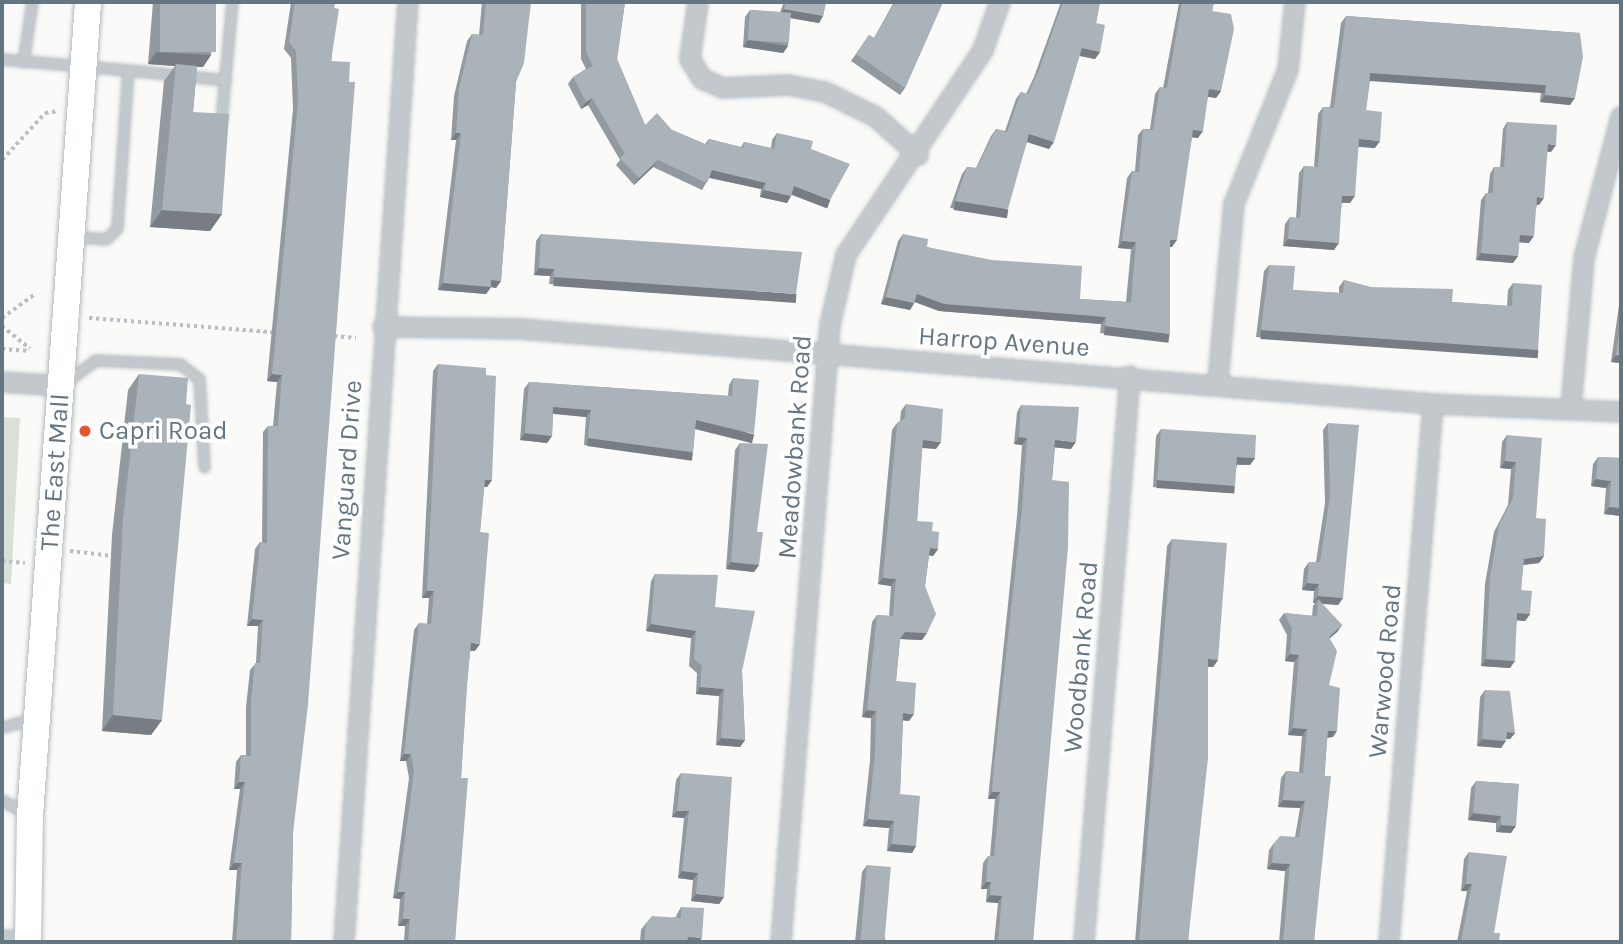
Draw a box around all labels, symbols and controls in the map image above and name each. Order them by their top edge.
street label: Harrop Avenue [917,320,1091,364]
street label: Meadowbank Road [772,334,818,560]
street label: Vanguard Drive [325,379,369,561]
street label: The East Mall [34,392,76,552]
place label: Capri Road [99,415,228,447]
marker: Capri Road [77,423,93,439]
street label: Woodbank Road [1057,560,1105,754]
street label: Warwood Road [1362,583,1408,759]

